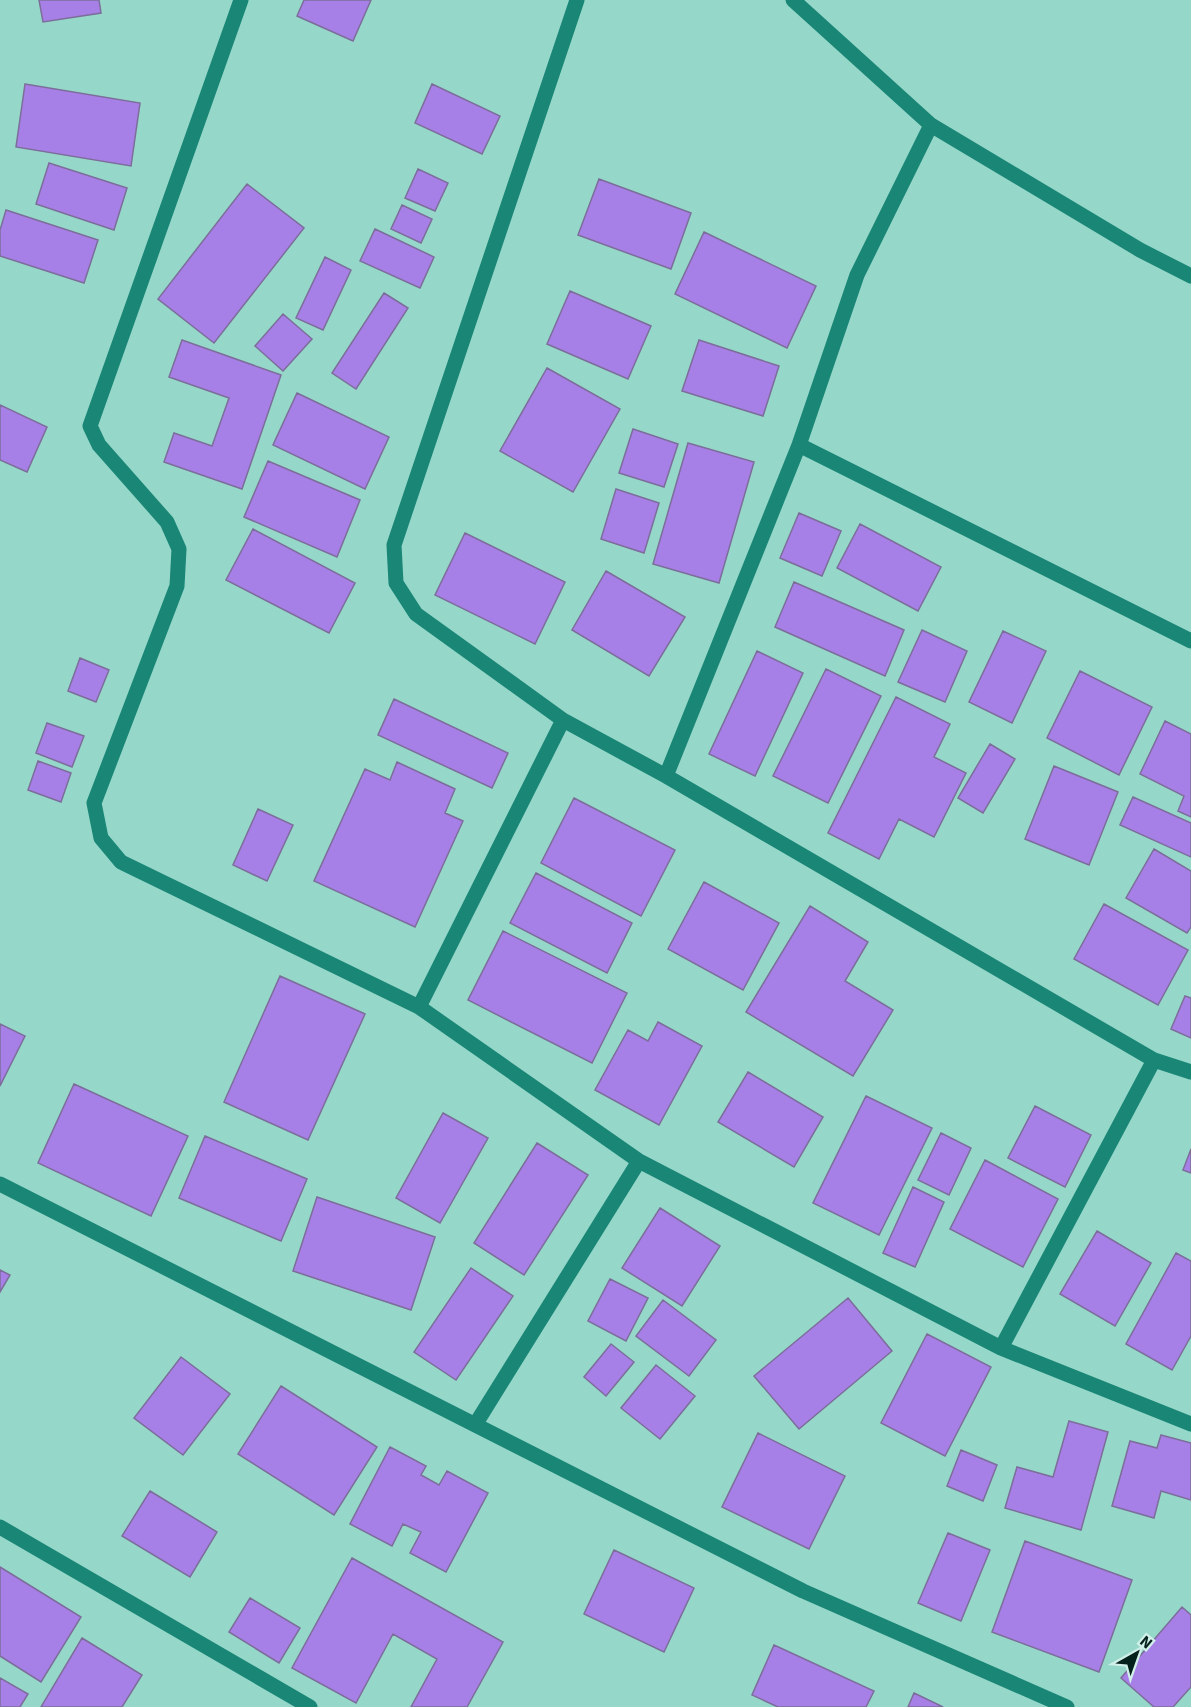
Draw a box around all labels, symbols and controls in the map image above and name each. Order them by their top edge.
north arrow [1107,1623,1167,1683]
text: N [1135,1630,1157,1654]

